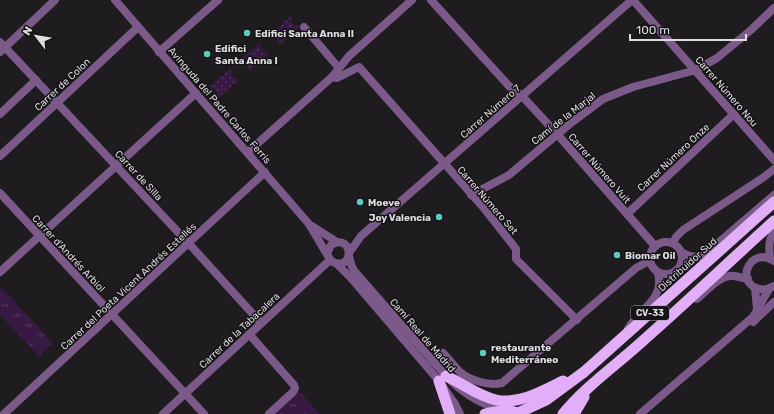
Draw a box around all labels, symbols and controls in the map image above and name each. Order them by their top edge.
north arrow [16,16,56,56]
scale bar [630,16,746,42]
text: 100 m [636,23,670,37]
text: N [20,24,36,38]
marker: Edifici Santa Anna II [242,28,252,38]
place label: Edifici Santa Anna II [255,28,354,40]
place label: Edifici Santa Anna I [215,43,278,67]
street label: Avinguda del Padre Carlos Ferris [165,45,273,166]
marker: Edifici Santa Anna I [202,49,212,59]
street label: Carrer Número Nou [692,54,760,129]
street label: Carrer de Colon [32,56,93,114]
street label: Carrer Número 7 [458,82,523,141]
street label: Camí de la Marjal [529,90,598,148]
street label: Carrer Número Onze [635,121,712,194]
street label: Carrer Número Vuit [566,131,633,206]
street label: Carrer de Silla [112,148,165,203]
street label: Carrer Número Set [454,164,520,237]
marker: Moeve [355,197,365,207]
place label: Moeve [368,197,400,209]
place label: Joy Valencia [369,212,431,224]
marker: Joy Valencia [434,212,444,222]
street label: Carrer d'Andrés Arbiol [29,213,107,295]
street label: Carrer del Poeta Vicent Andrés Estellés [58,221,199,353]
street label: Distribuïdor Sud [656,235,720,294]
marker: Biomar Oil [612,250,622,260]
place label: Biomar Oil [625,250,676,262]
street label: Carrer de la Tabacalera [197,290,282,371]
street label: Camí Real de Madrid [387,296,458,375]
road number: CV-33 [631,306,669,320]
place label: restaurante Mediterráneo [491,342,558,366]
marker: restaurante Mediterráneo [478,348,488,358]

